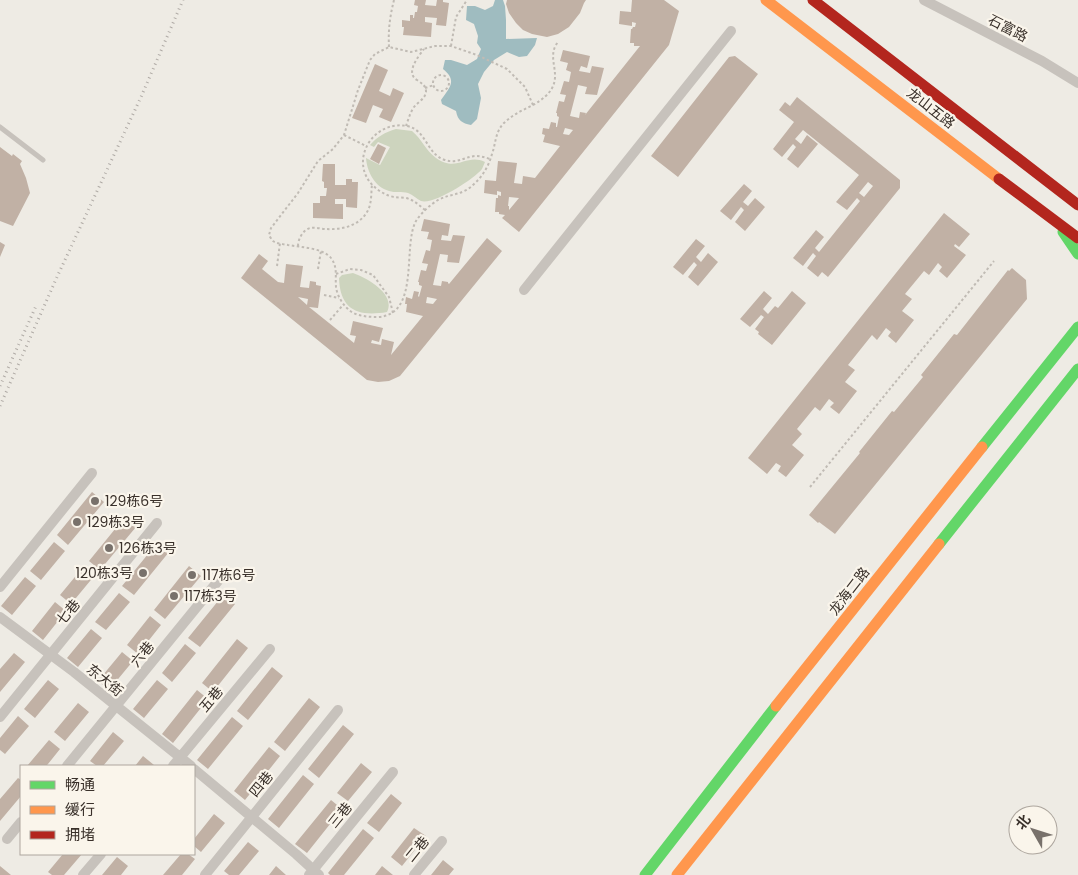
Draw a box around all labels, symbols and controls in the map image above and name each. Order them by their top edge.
street label: 石富路 [985,10,1031,46]
street label: 龙山五路 [903,83,959,133]
place label: 129栋6号 [105,491,163,511]
marker: 129栋6号 [89,495,101,507]
place label: 129栋3号 [87,512,145,532]
marker: 129栋3号 [71,516,83,528]
place label: 126栋3号 [119,538,177,558]
marker: 126栋3号 [103,542,115,554]
place label: 120栋3号 [75,563,133,583]
street label: 龙海二路 [824,563,874,619]
place label: 117栋6号 [202,565,256,585]
marker: 120栋3号 [137,567,149,579]
marker: 117栋6号 [186,569,198,581]
place label: 117栋3号 [184,586,237,606]
marker: 117栋3号 [168,590,180,602]
street label: 七巷 [51,595,85,629]
street label: 六巷 [125,637,159,671]
street label: 东大街 [82,659,128,701]
street label: 五巷 [194,682,228,716]
legend [20,765,195,855]
street label: 四巷 [244,767,278,801]
text: 畅通 [65,774,95,795]
street label: 三巷 [323,798,357,832]
text: 缓行 [65,799,95,820]
north arrow [1008,805,1058,855]
text: 北 [1011,810,1035,834]
text: 拥堵 [65,824,95,845]
street label: 二巷 [400,832,434,866]

